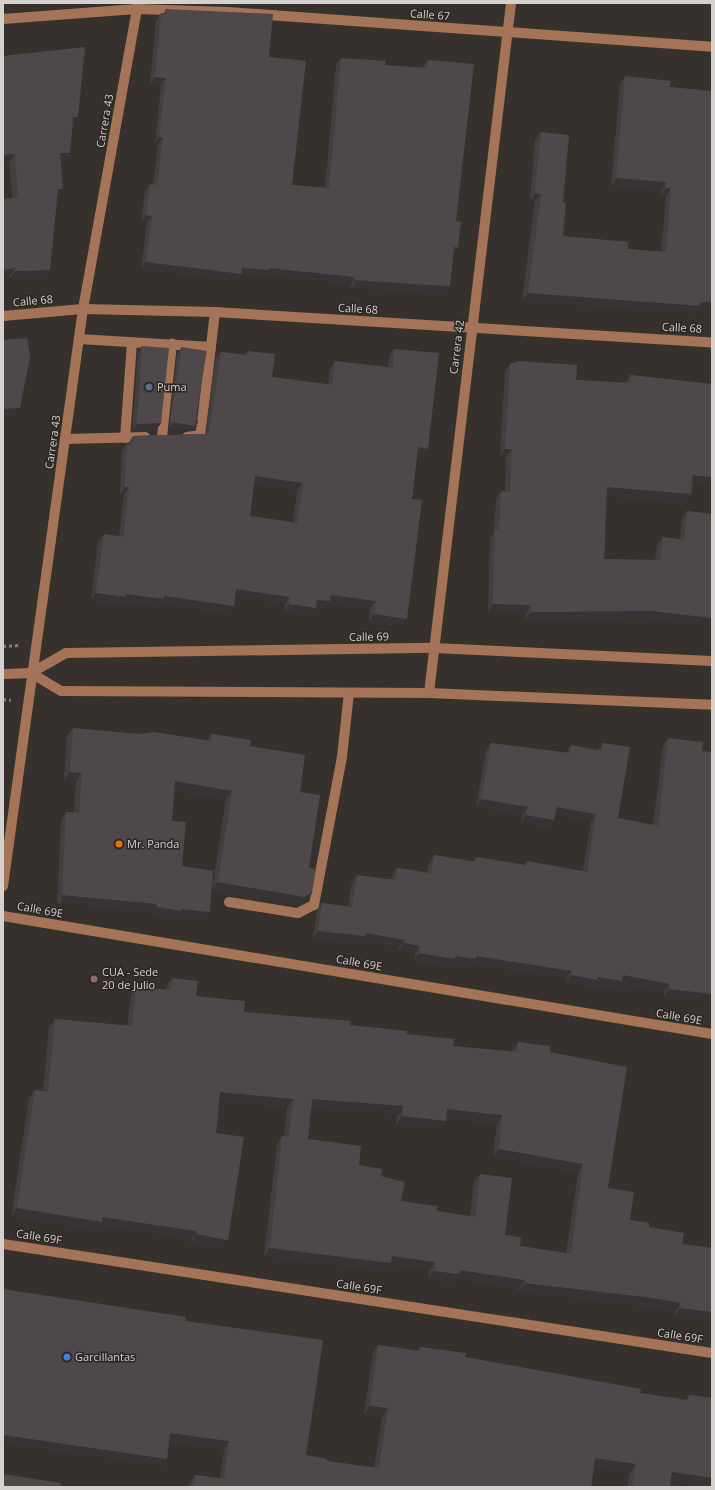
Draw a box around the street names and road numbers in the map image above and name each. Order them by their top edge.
street label: Calle 67 [409,7,451,23]
street label: Carrera 43 [94,93,116,149]
street label: Calle 68 [12,293,54,309]
street label: Calle 68 [338,301,378,317]
street label: Carrera 42 [447,319,467,375]
street label: Calle 68 [662,320,702,336]
street label: Carrera 43 [43,414,63,470]
street label: Calle 69 [349,630,389,644]
street label: Calle 69E [16,899,64,921]
street label: Calle 69E [335,952,383,974]
street label: Calle 69E [655,1006,703,1028]
street label: Calle 69F [15,1227,63,1247]
street label: Calle 69F [335,1277,383,1297]
street label: Calle 69F [656,1326,704,1346]

